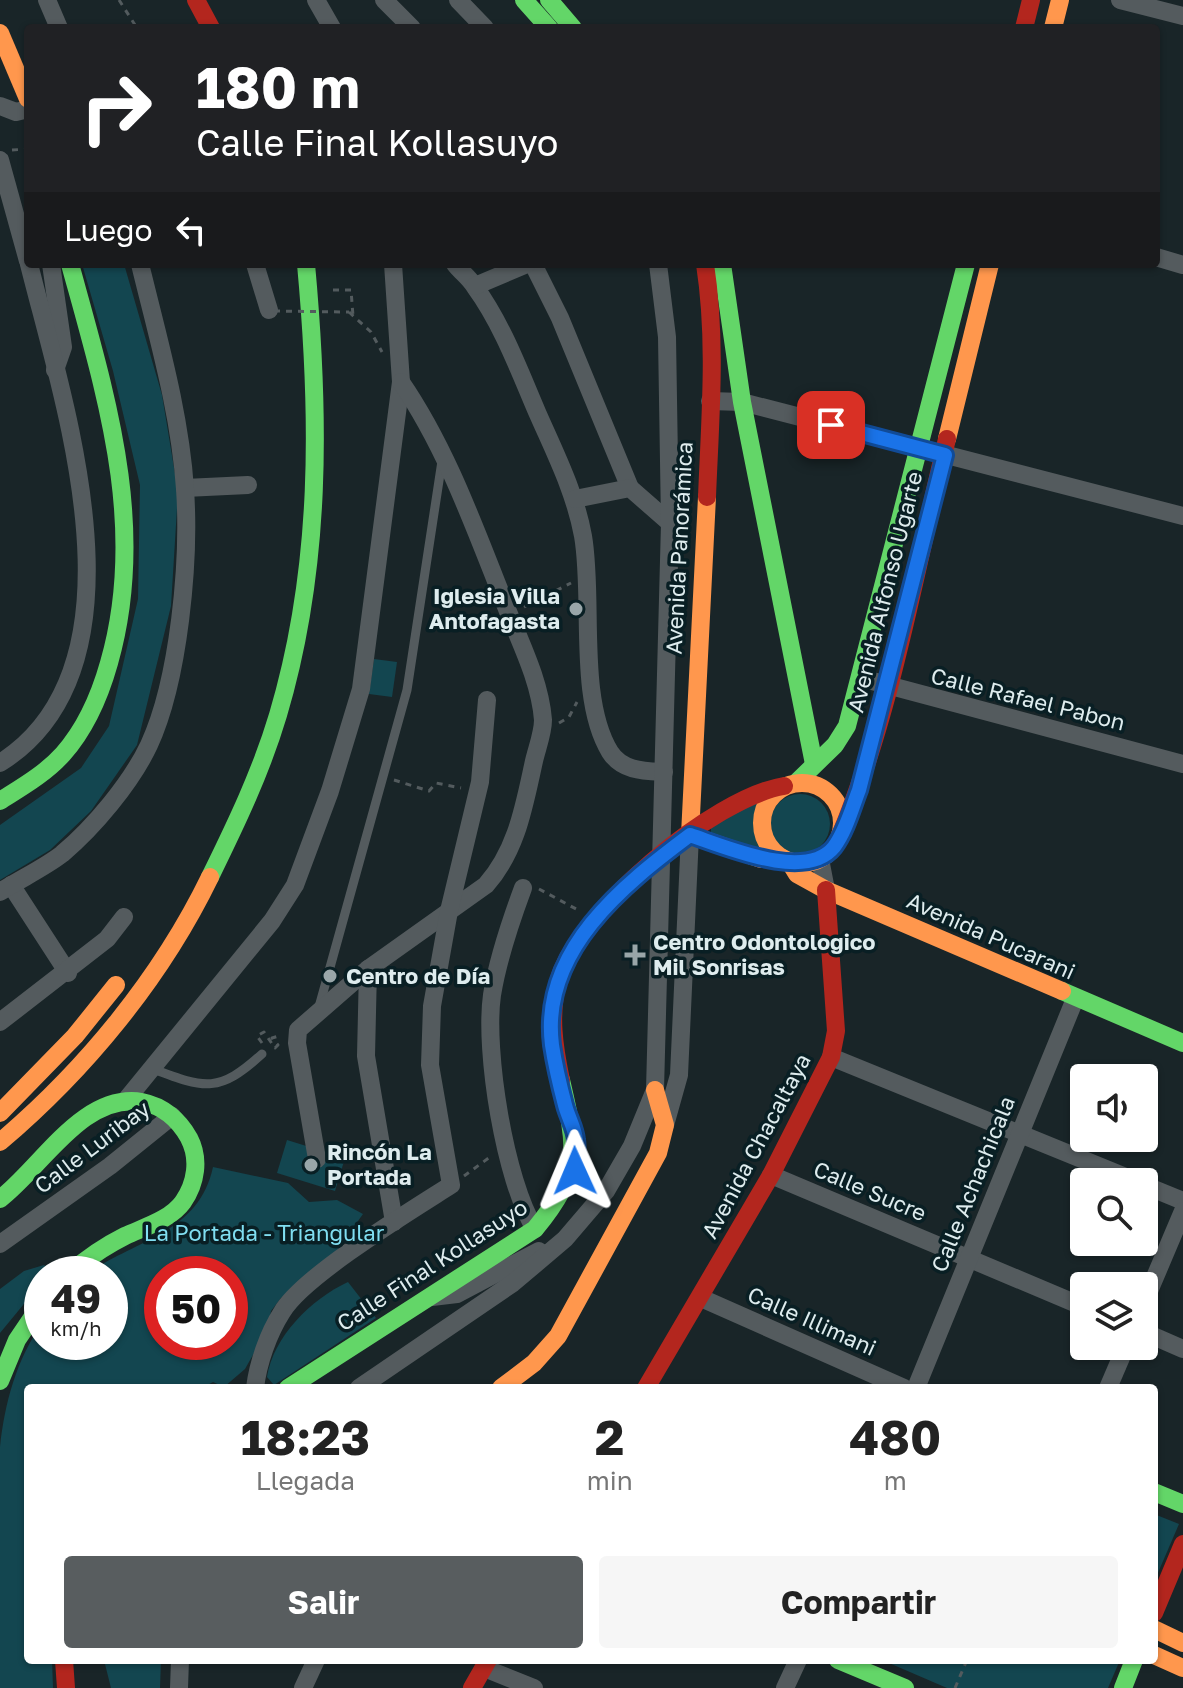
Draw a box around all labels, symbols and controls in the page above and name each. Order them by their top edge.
text: 180 m [196,53,360,120]
icon: right [64,56,168,160]
text: Calle Final Kollasuyo [196,121,558,164]
icon: left [169,208,213,252]
text: Luego [64,212,153,248]
pin [797,391,865,459]
icon: arrive [809,403,853,447]
street label: Avenida Panorámica [659,441,698,655]
street label: Avenida Alfonso Ugarte [841,469,928,715]
place label: Iglesia Villa Antofagasta [429,582,560,634]
marker: Iglesia Villa Antofagasta [567,600,585,618]
street label: Calle Rafael Pabon [928,661,1128,736]
street label: Avenida Pucarani [903,886,1080,985]
place label: Centro Odontologico Mil Sonrisas [653,928,876,980]
marker: Centro Odontologico Mil Sonrisas [624,944,646,966]
place label: Centro de Día [346,962,490,989]
marker: Centro de Día [321,967,339,985]
street label: Avenida Chacaltaya [695,1049,816,1243]
map controls [1070,1064,1158,1360]
button: sound [1070,1064,1158,1152]
street label: Calle Achachicala [925,1092,1020,1276]
street label: Calle Luribay [29,1095,155,1199]
position arrow [533,1129,617,1213]
place label: Rincón La Portada [327,1138,432,1190]
street label: Calle Sucre [810,1155,931,1226]
marker: Rincón La Portada [302,1156,320,1174]
button: search [1070,1168,1158,1256]
street label: Calle Final Kollasuyo [331,1193,532,1336]
park label: La Portada - Triangular [144,1219,385,1246]
speed limit sign: 50 [144,1256,248,1360]
button: layers [1070,1272,1158,1360]
text: 49 [51,1274,101,1322]
street label: Calle Illimani [744,1280,881,1361]
text: km/h [51,1316,101,1340]
text: 18:23 [241,1408,370,1466]
text: 2 [595,1408,624,1466]
text: 480 [849,1408,941,1466]
text: Llegada [256,1465,355,1496]
text: min [587,1465,633,1496]
text: m [884,1465,907,1496]
button: Salir [64,1556,583,1648]
button: Compartir [599,1556,1118,1648]

